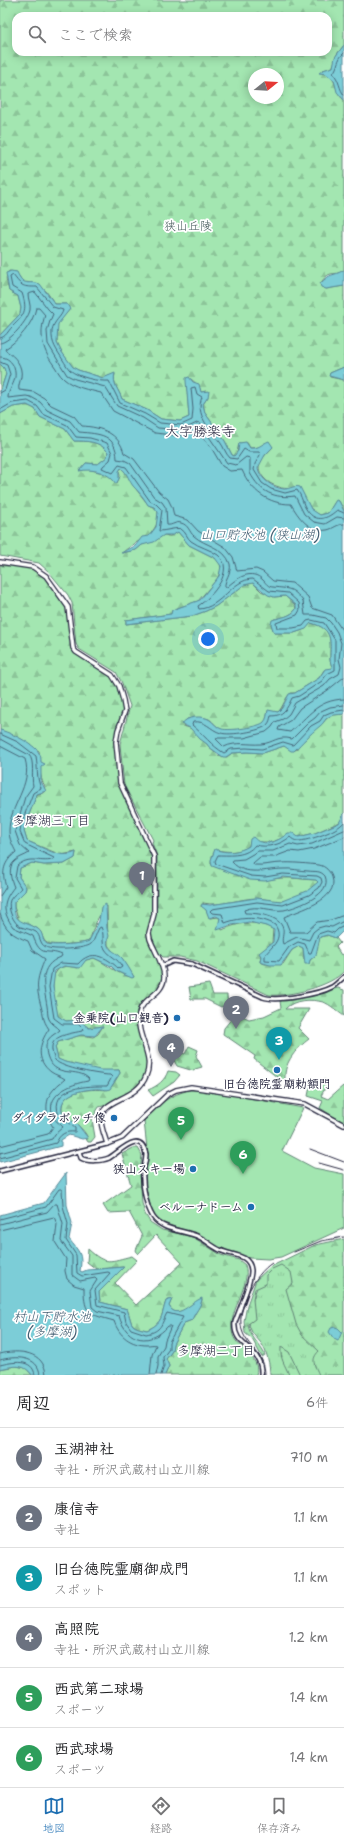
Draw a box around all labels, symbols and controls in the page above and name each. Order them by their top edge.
search box [12,12,332,56]
icon: search [26,23,48,45]
text: ここで検索 [58,25,133,45]
north arrow [248,68,284,104]
park label: 狭山丘陵 [164,218,212,234]
district label: 大字勝楽寺 [165,422,235,440]
water label: 山口貯水池 (狭山湖) [200,526,320,543]
your location [198,629,218,649]
district label: 多摩湖三丁目 [12,812,90,829]
pin: 1 [129,862,155,895]
pin: 2 [223,996,249,1029]
place label: 金乗院(山口観音) [74,1010,169,1026]
marker: 金乗院(山口観音) [172,1013,182,1023]
pin: 3 [266,1027,292,1060]
pin: 4 [158,1034,184,1067]
marker: 旧台徳院霊廟勅額門 [272,1065,282,1075]
place label: 旧台徳院霊廟勅額門 [223,1076,331,1092]
pin: 5 [168,1107,194,1140]
place label: ダイダラボッチ像 [12,1110,106,1126]
marker: ダイダラボッチ像 [109,1113,119,1123]
pin: 6 [230,1141,256,1174]
place label: 狭山スキー場 [113,1161,185,1177]
marker: 狭山スキー場 [188,1164,198,1174]
place label: ベルーナドーム [159,1199,243,1215]
marker: ベルーナドーム [246,1202,256,1212]
water label: 村山下貯水池 (多摩湖) [13,1308,92,1340]
district label: 多摩湖二丁目 [177,1342,255,1359]
text: 周辺 [16,1392,50,1414]
text: 6件 [306,1394,328,1411]
text: 玉湖神社 [54,1439,114,1459]
text: 1 [26,1449,32,1466]
text: 710 m [290,1449,328,1466]
text: 寺社 · 所沢武蔵村山立川線 [54,1461,210,1478]
text: 康信寺 [54,1499,99,1519]
text: 2 [24,1509,34,1526]
text: 1.1 km [293,1509,328,1526]
text: 寺社 [54,1521,80,1538]
text: 旧台徳院霊廟御成門 [54,1559,189,1579]
text: 3 [24,1569,34,1586]
text: 1.1 km [293,1569,328,1586]
text: スポット [54,1581,106,1598]
text: 高照院 [54,1619,99,1639]
text: 4 [24,1629,34,1646]
text: 1.2 km [289,1629,328,1646]
text: 寺社 · 所沢武蔵村山立川線 [54,1641,210,1658]
text: 西武第二球場 [54,1679,144,1699]
text: 5 [25,1689,33,1706]
text: 1.4 km [290,1689,328,1706]
text: スポーツ [54,1701,106,1718]
text: 西武球場 [54,1739,114,1759]
text: 6 [24,1749,34,1766]
text: 1.4 km [290,1749,328,1766]
text: スポーツ [54,1761,106,1778]
tab: 地図 [43,1795,65,1836]
tab: 経路 [150,1795,172,1836]
tab: 保存済み [257,1795,301,1836]

